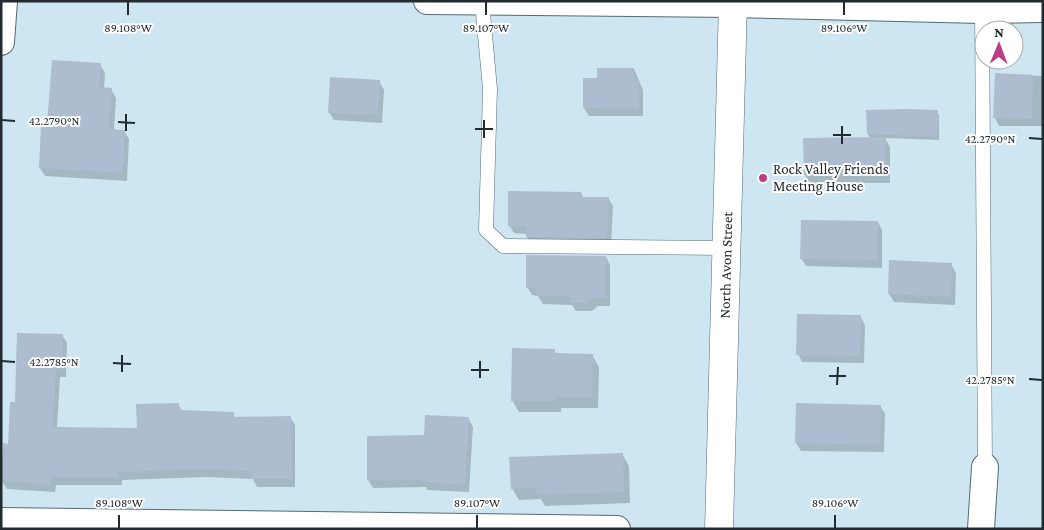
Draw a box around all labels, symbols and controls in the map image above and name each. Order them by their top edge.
north arrow [974,20,1024,70]
text: 89.108°W [104,21,152,35]
text: 89.107°W [463,21,509,35]
text: 89.106°W [821,21,867,35]
text: N [994,24,1005,40]
text: 42.2790°N [29,114,79,128]
text: 42.2790°N [965,132,1015,146]
place label: Rock Valley Friends Meeting House [773,161,889,195]
marker: Rock Valley Friends Meeting House [757,172,769,184]
street label: North Avon Street [717,210,735,319]
text: 42.2785°N [29,355,79,369]
text: 42.2785°N [965,373,1015,387]
text: 89.108°W [95,496,143,510]
text: 89.107°W [454,496,500,510]
text: 89.106°W [812,496,858,510]

